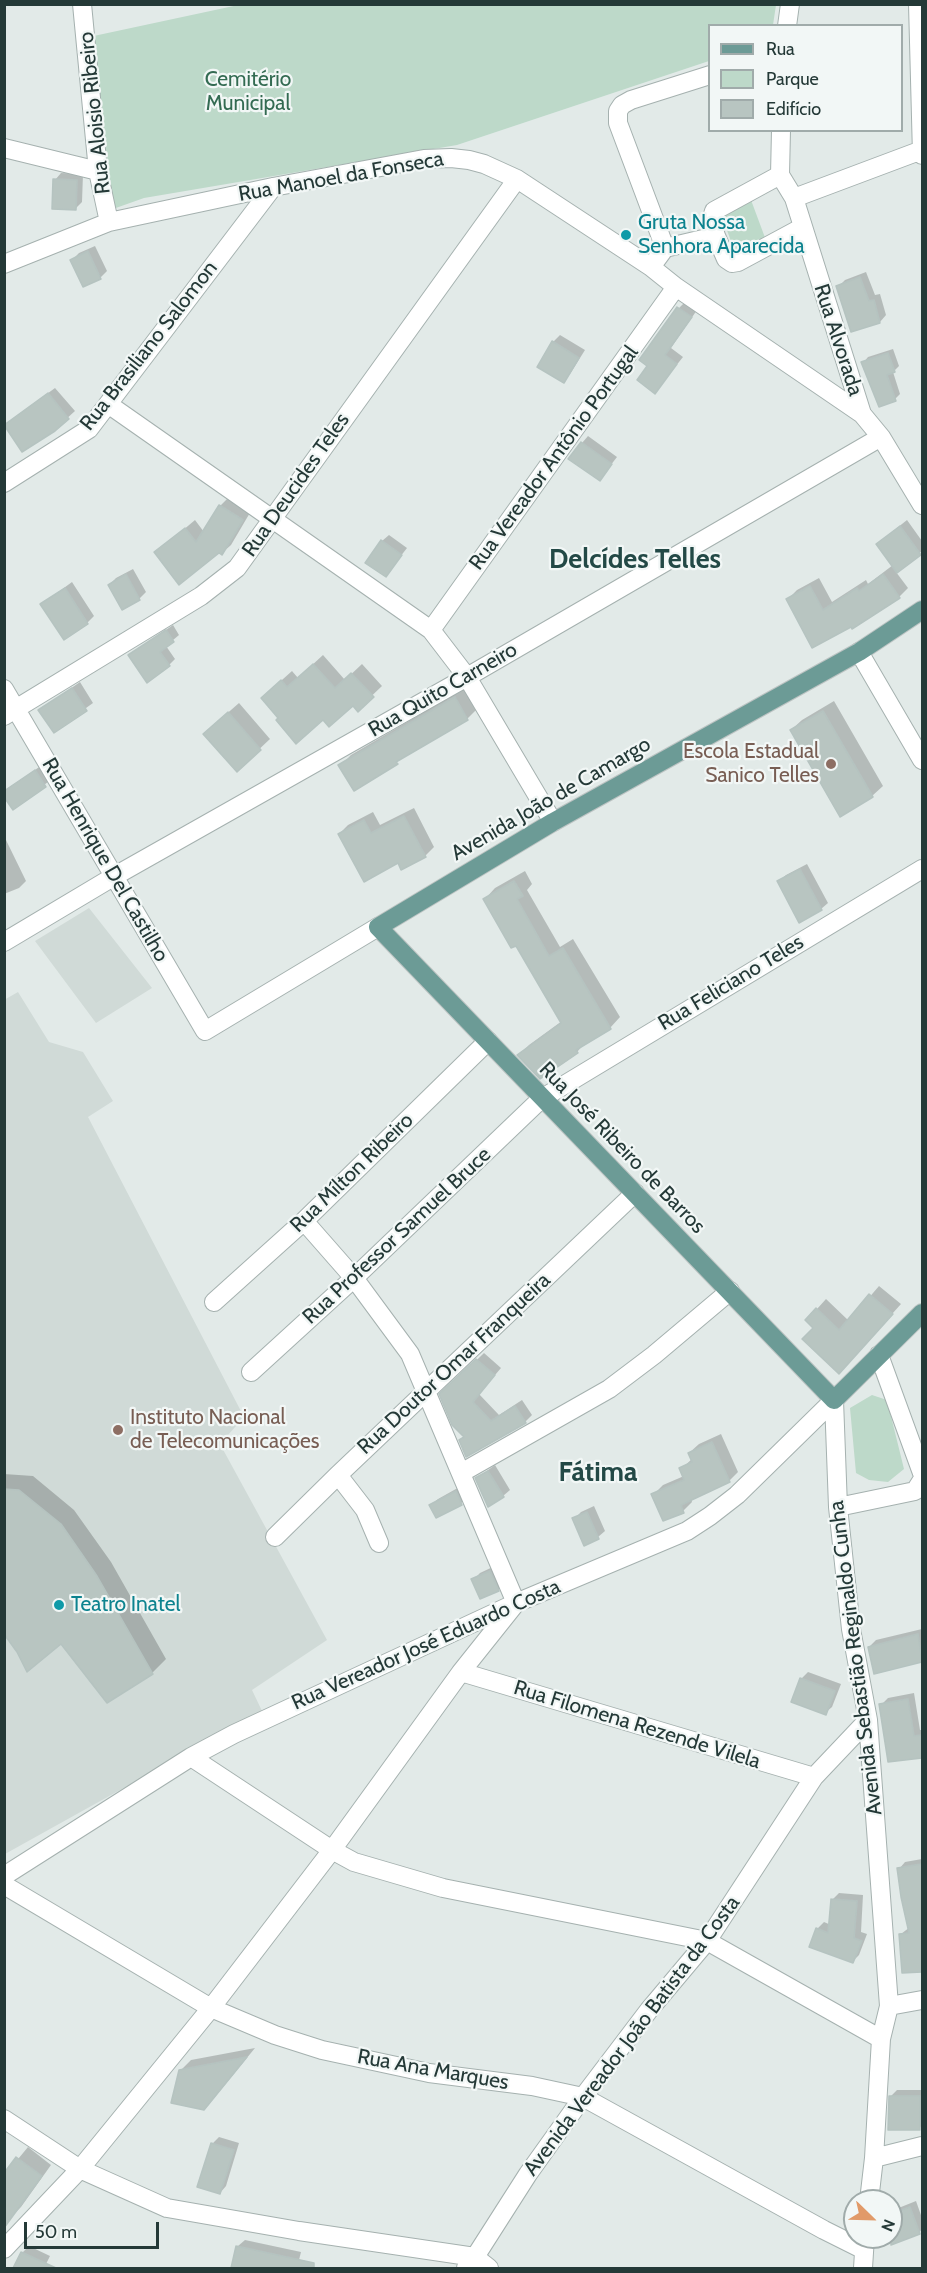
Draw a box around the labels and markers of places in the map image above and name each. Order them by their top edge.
place label: Gruta Nossa Senhora Aparecida [638,210,805,260]
marker: Gruta Nossa Senhora Aparecida [619,228,633,242]
place label: Escola Estadual Sanico Telles [683,739,819,789]
marker: Escola Estadual Sanico Telles [824,757,838,771]
place label: Instituto Nacional de Telecomunicações [130,1405,320,1455]
marker: Instituto Nacional de Telecomunicações [111,1423,125,1437]
place label: Teatro Inatel [71,1592,180,1618]
marker: Teatro Inatel [52,1598,66,1612]

